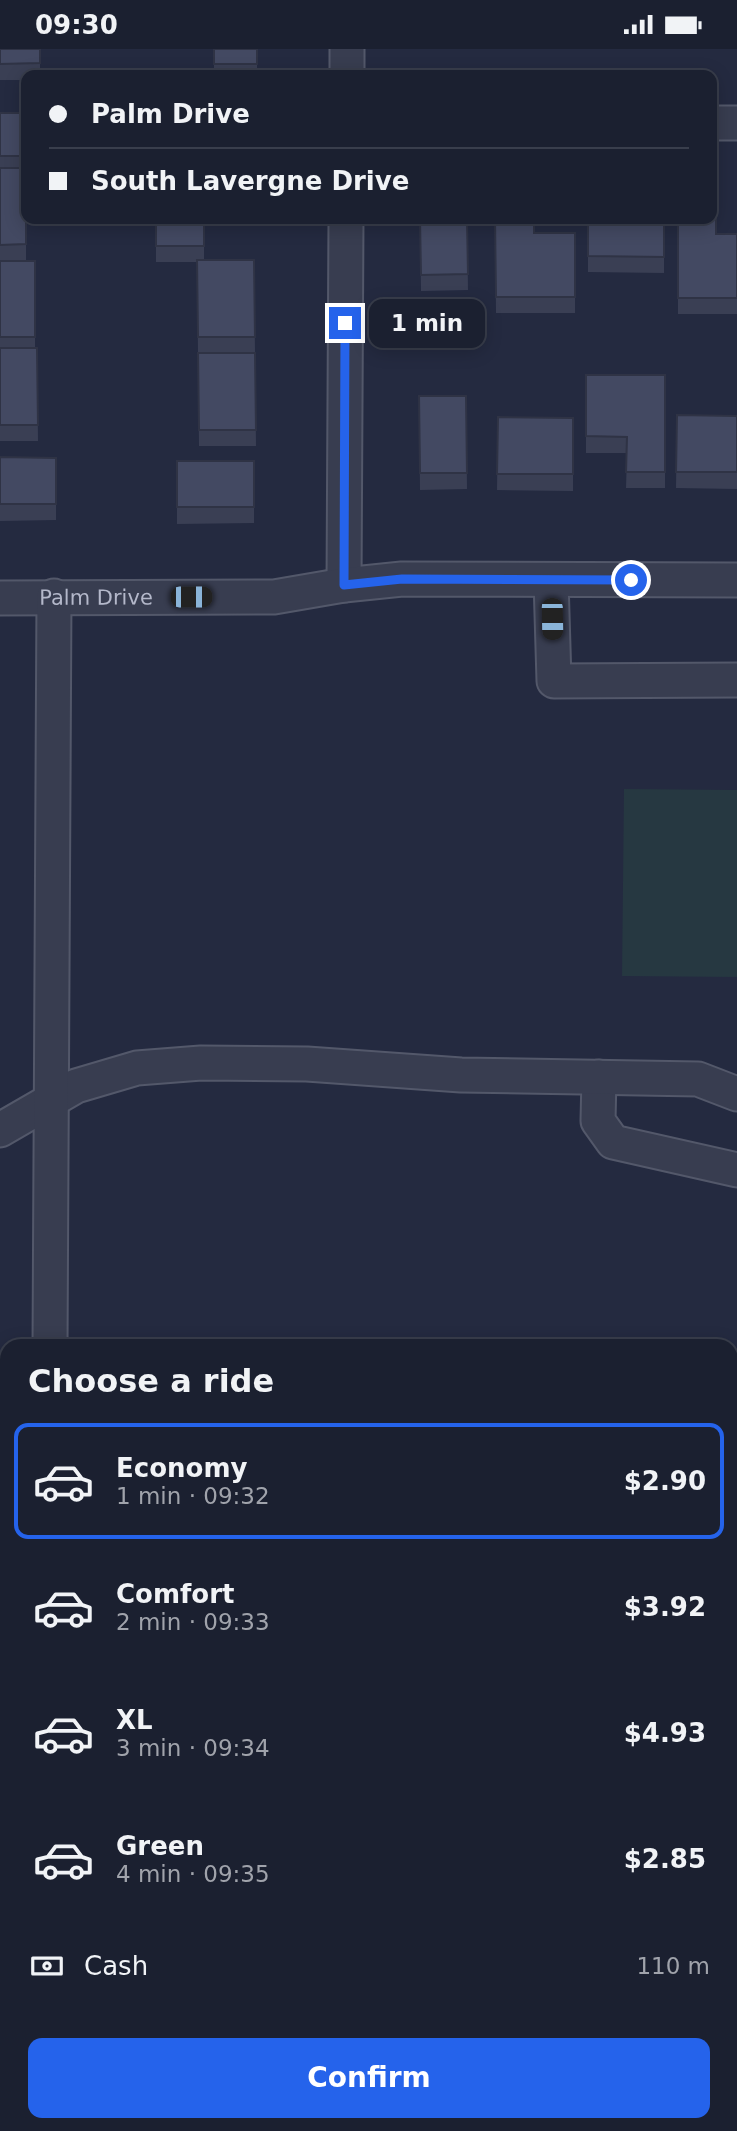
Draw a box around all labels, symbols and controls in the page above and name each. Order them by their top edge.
text: 09:30 [35,10,118,40]
text: Palm Drive [91,99,250,129]
text: South Lavergne Drive [91,166,409,196]
callout: 1 min [370,299,485,347]
route end [329,307,361,339]
text: 1 min [391,310,463,336]
route start [615,564,647,596]
street label: Palm Drive [39,585,153,610]
car [171,587,213,608]
car [542,598,563,640]
text: Choose a ride [28,1362,274,1400]
icon: car [32,1450,95,1513]
text: Economy [116,1453,247,1483]
text: $2.90 [624,1466,706,1496]
text: 1 min · 09:32 [116,1483,270,1509]
icon: car [32,1576,95,1639]
text: Comfort [116,1579,234,1609]
text: $3.92 [624,1592,706,1622]
text: 2 min · 09:33 [116,1609,270,1635]
icon: car [32,1702,95,1765]
text: XL [116,1705,153,1735]
text: $4.93 [624,1718,706,1748]
text: 3 min · 09:34 [116,1735,270,1761]
icon: car [32,1828,95,1891]
text: Green [116,1831,204,1861]
text: $2.85 [624,1844,706,1874]
text: 4 min · 09:35 [116,1861,270,1887]
icon: cash [28,1947,66,1985]
text: Cash [84,1951,148,1981]
text: 110 m [636,1953,710,1979]
button: Confirm [28,2038,710,2118]

